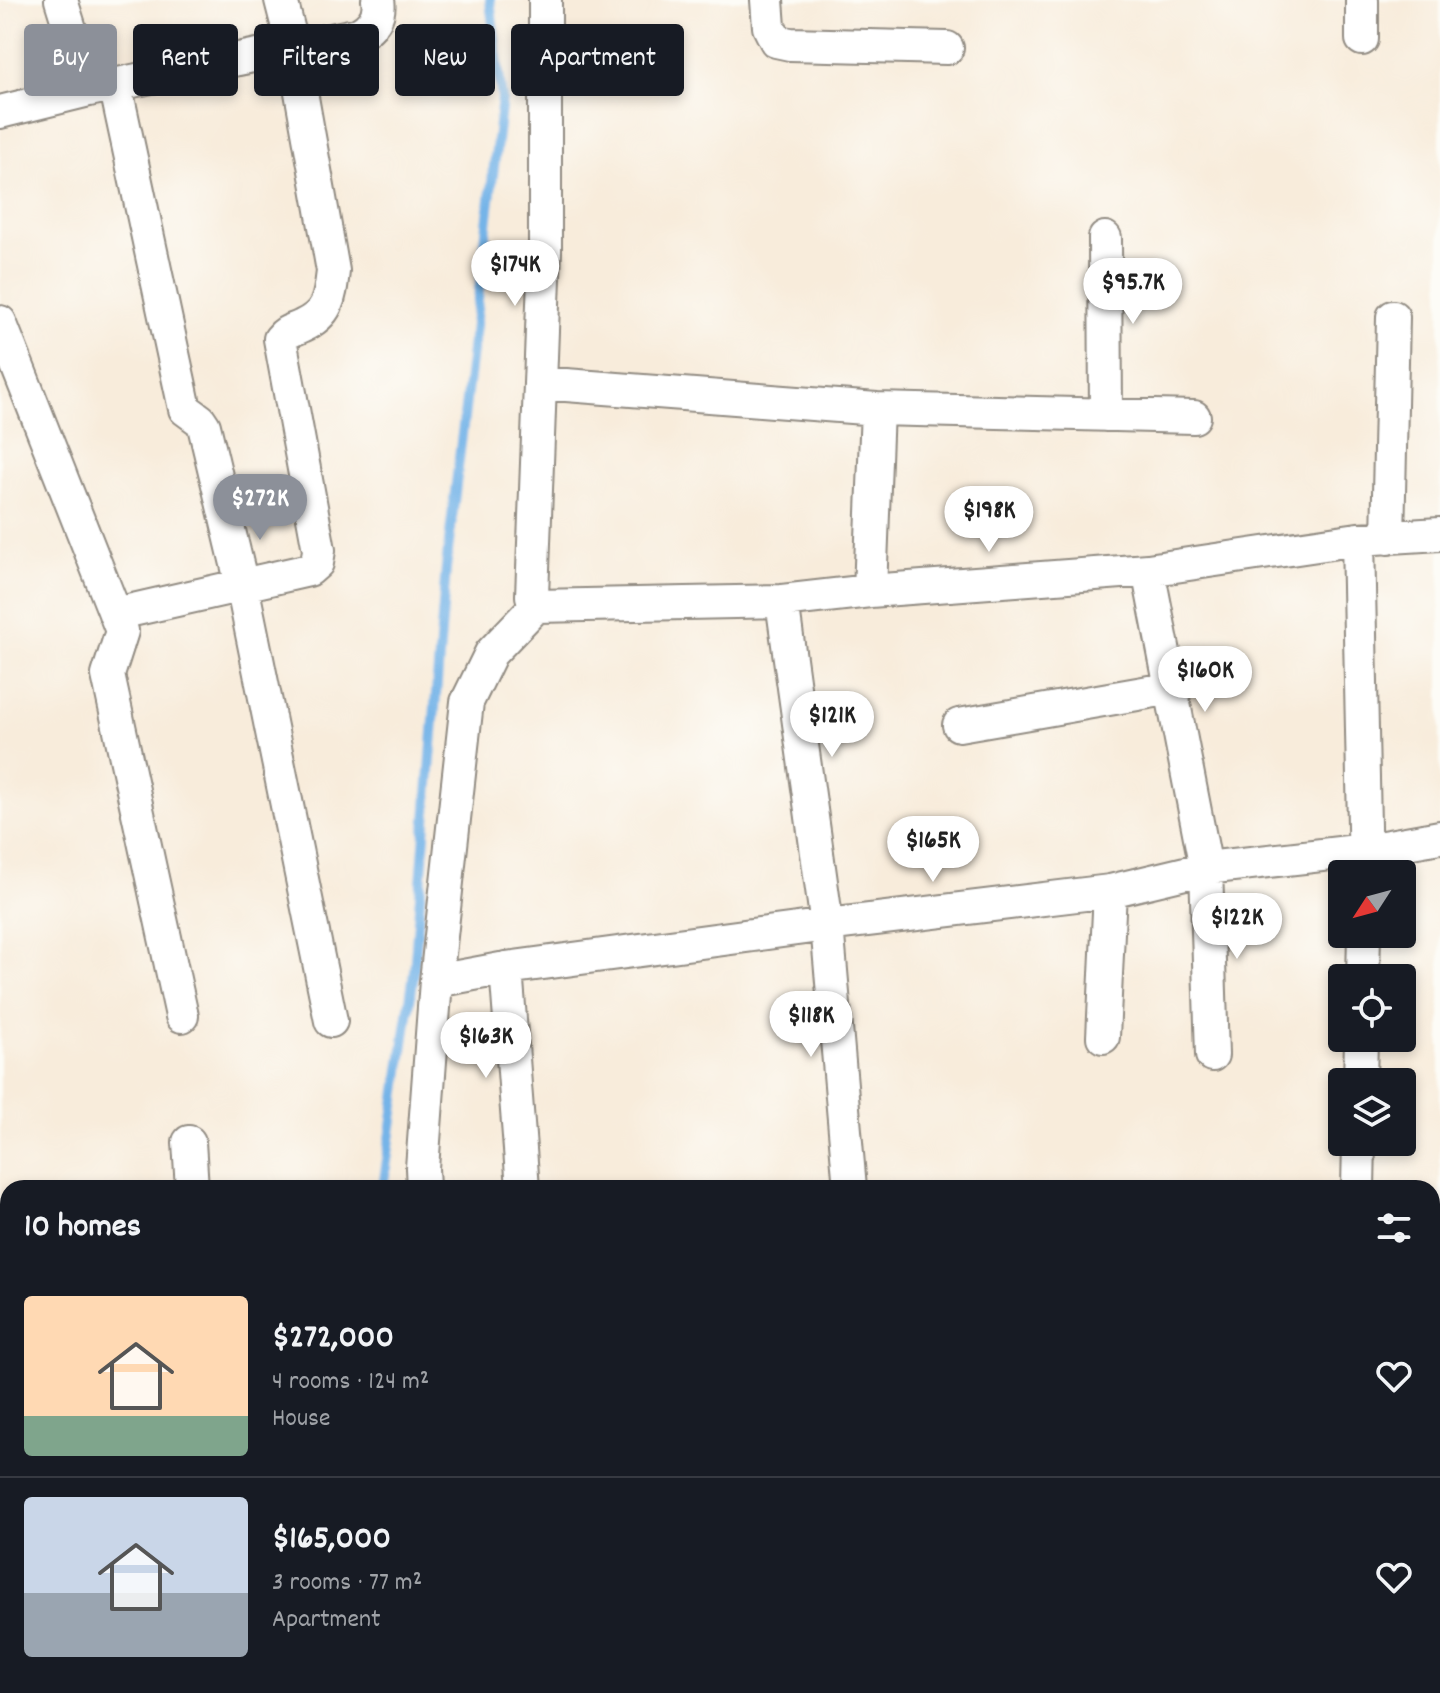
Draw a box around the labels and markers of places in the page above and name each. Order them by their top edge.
pin: $174K [459,240,571,308]
pin: $95.7K [1068,258,1198,326]
pin: $272K [204,474,316,542]
pin: $198K [933,486,1045,554]
pin: $160K [1149,646,1261,714]
pin: $121K [776,691,888,759]
pin: $165K [877,816,989,884]
pin: $122K [1181,893,1293,961]
pin: $118K [755,991,867,1059]
pin: $163K [430,1012,542,1080]

